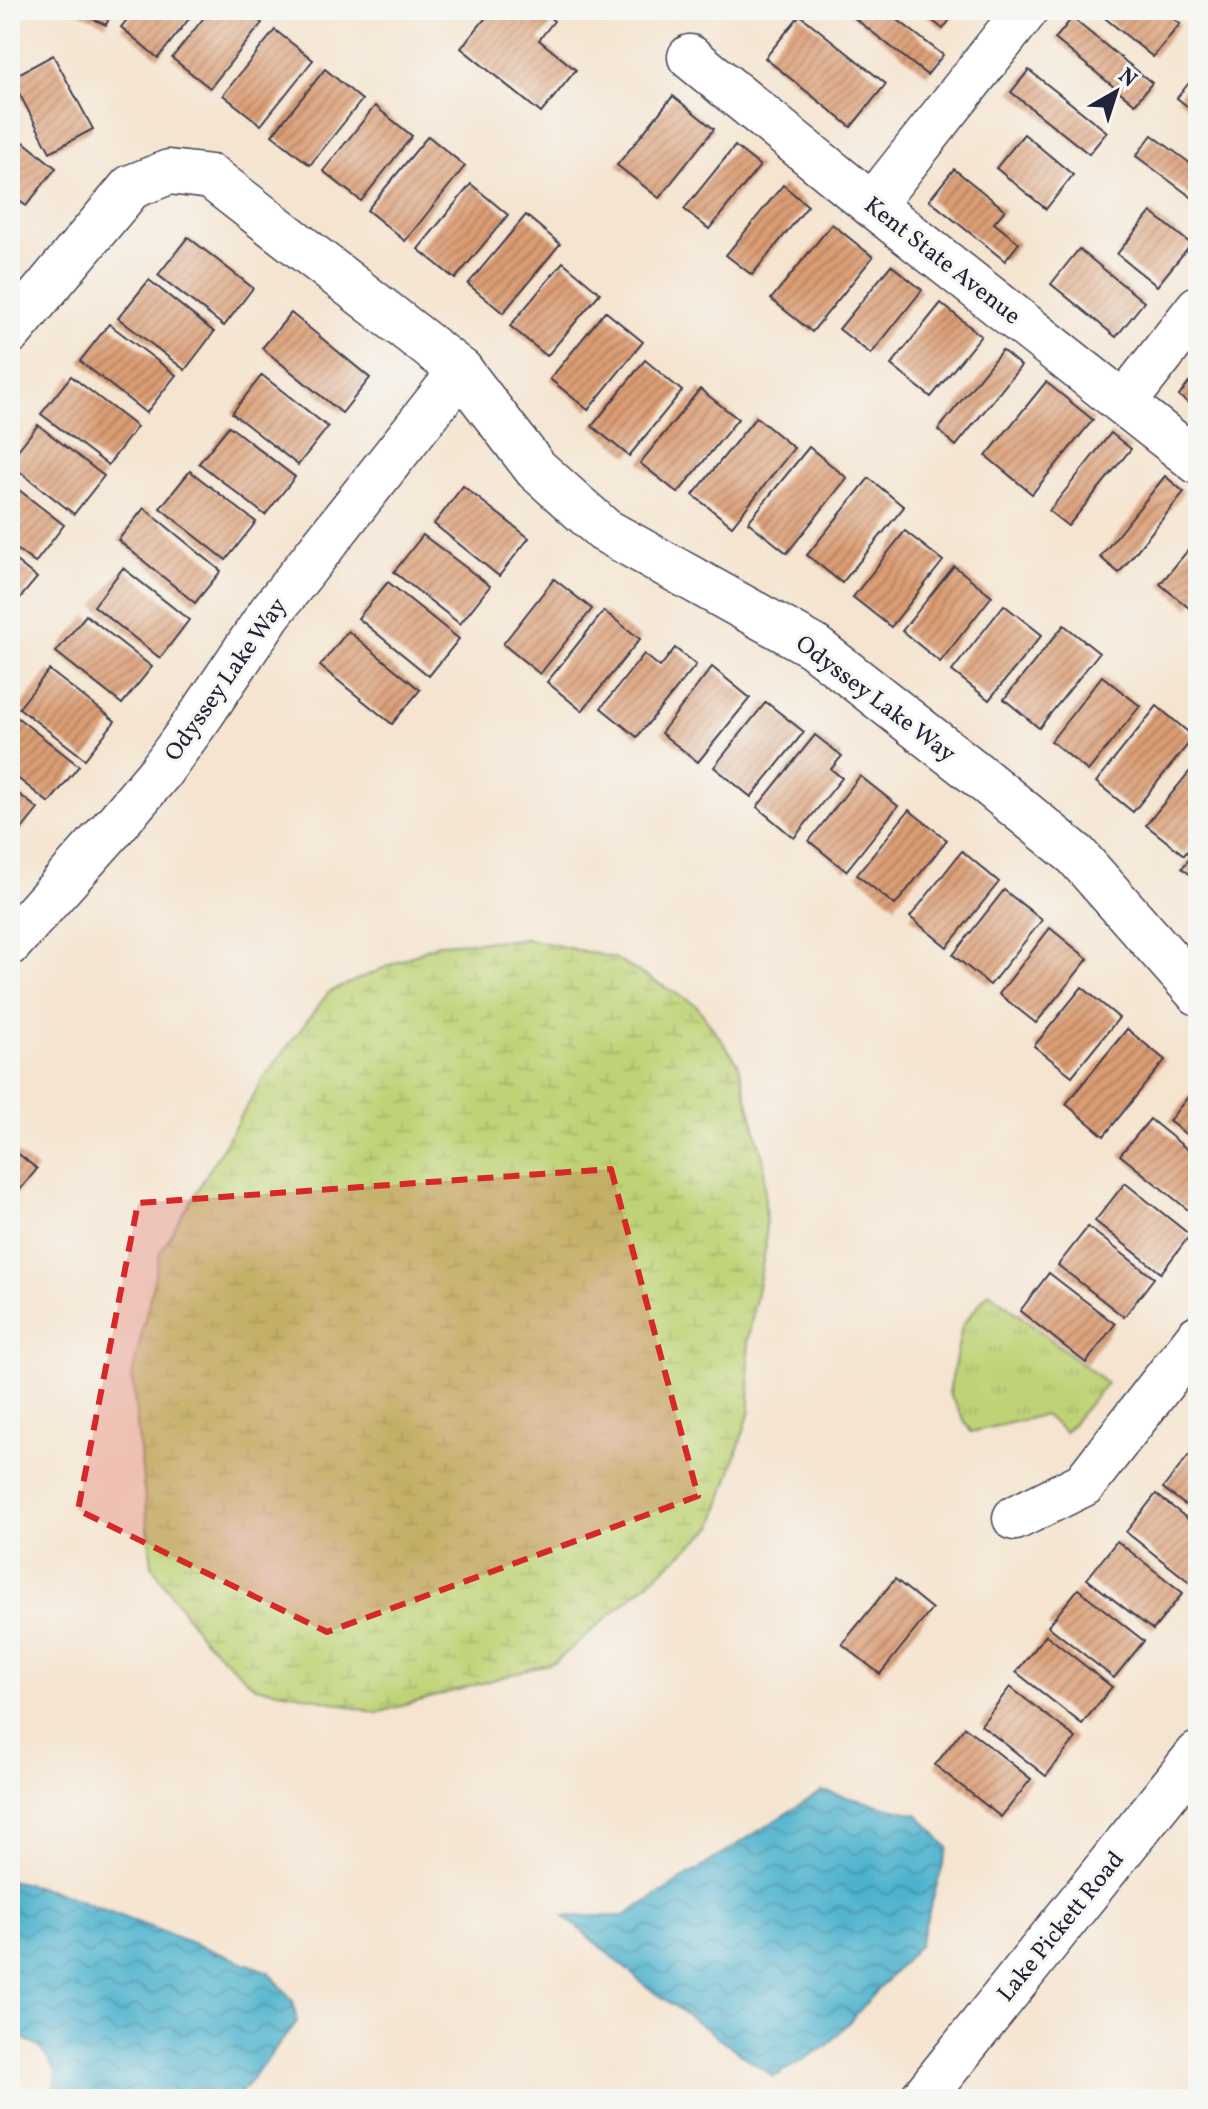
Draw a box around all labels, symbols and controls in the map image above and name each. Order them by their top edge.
north arrow [1076,52,1156,132]
text: N [1111,61,1143,95]
street label: Kent State Avenue [856,190,1027,334]
street label: Odyssey Lake Way [157,591,296,769]
street label: Odyssey Lake Way [788,628,962,771]
street label: Lake Pickett Road [990,1845,1133,2010]

